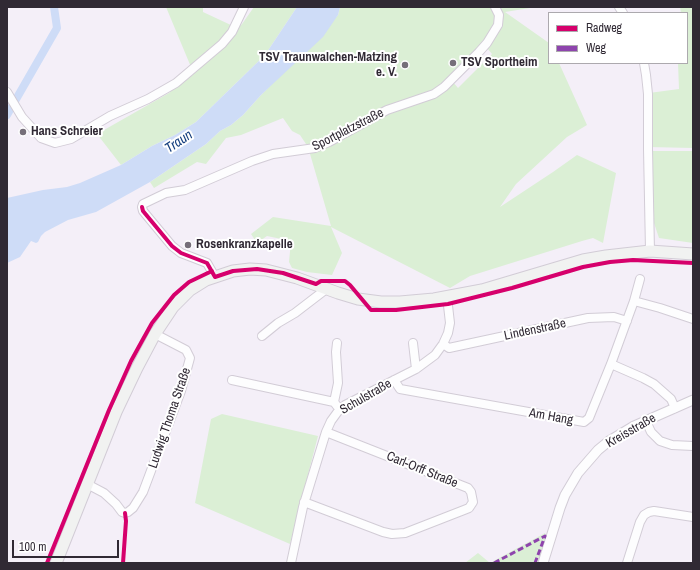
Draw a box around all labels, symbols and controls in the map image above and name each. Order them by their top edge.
legend [548,12,688,64]
text: Radweg [586,20,622,36]
text: Weg [586,40,606,56]
place label: TSV Traunwalchen-Matzing e. V. [259,50,397,81]
place label: TSV Sportheim [461,55,537,71]
marker: TSV Sportheim [448,58,458,68]
marker: TSV Traunwalchen-Matzing e. V. [400,60,410,70]
street label: Sportplatzstraße [310,105,386,155]
place label: Hans Schreier [31,124,103,140]
marker: Hans Schreier [18,127,28,137]
water label: Traun [162,127,196,157]
place label: Rosenkranzkapelle [196,237,293,253]
marker: Rosenkranzkapelle [183,240,193,250]
street label: Lindenstraße [503,316,567,344]
street label: Ludwig Thoma Straße [145,366,195,470]
street label: Schulstraße [337,376,395,418]
street label: Am Hang [528,405,574,429]
street label: Kreisstraße [603,410,659,452]
street label: Carl-Orff Straße [384,449,460,491]
scale bar [14,532,121,558]
text: 100 m [19,539,46,555]

